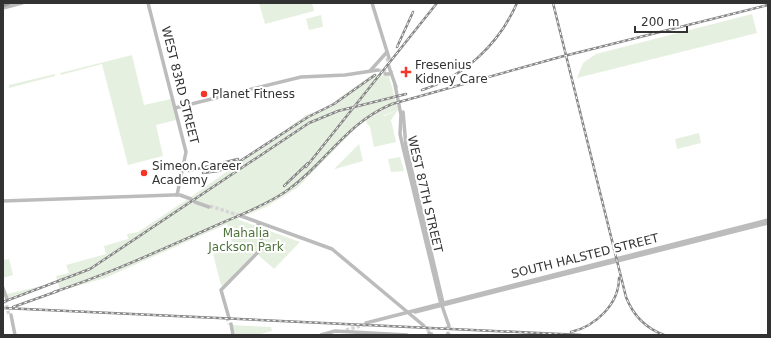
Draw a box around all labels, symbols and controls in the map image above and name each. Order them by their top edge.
scale bar [635,8,687,34]
text: 200 m [641,15,679,29]
street label: WEST 83RD STREET [159,25,202,146]
place label: Fresenius Kidney Care [415,58,488,86]
marker: Fresenius Kidney Care [400,66,412,78]
place label: Planet Fitness [212,87,295,101]
marker: Planet Fitness [199,89,209,99]
street label: WEST 87TH STREET [405,134,445,254]
place label: Simeon Career Academy [152,159,241,187]
marker: Simeon Career Academy [139,168,149,178]
park label: Mahalia Jackson Park [207,226,284,254]
street label: SOUTH HALSTED STREET [510,231,661,281]

